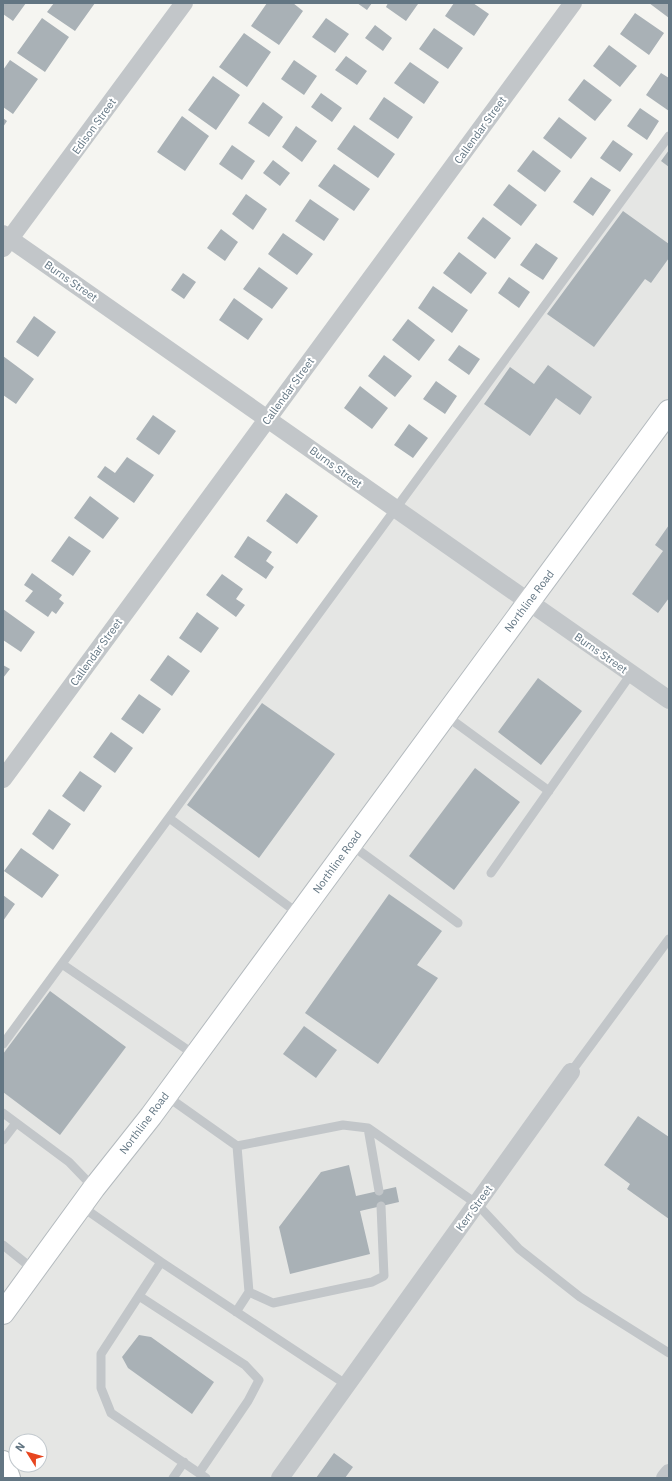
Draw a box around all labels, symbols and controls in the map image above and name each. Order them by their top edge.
street label: Callendar Street [451,93,509,166]
street label: Edison Street [69,95,119,157]
street label: Burns Street [42,258,100,305]
street label: Callendar Street [259,354,317,427]
street label: Burns Street [307,443,365,491]
street label: Northline Road [501,567,557,635]
street label: Callendar Street [67,615,125,688]
street label: Burns Street [572,630,630,677]
street label: Northline Road [310,828,364,896]
street label: Northline Road [116,1089,172,1157]
street label: Kerr Street [453,1182,495,1234]
north arrow [8,1433,48,1473]
text: N [12,1440,28,1454]

